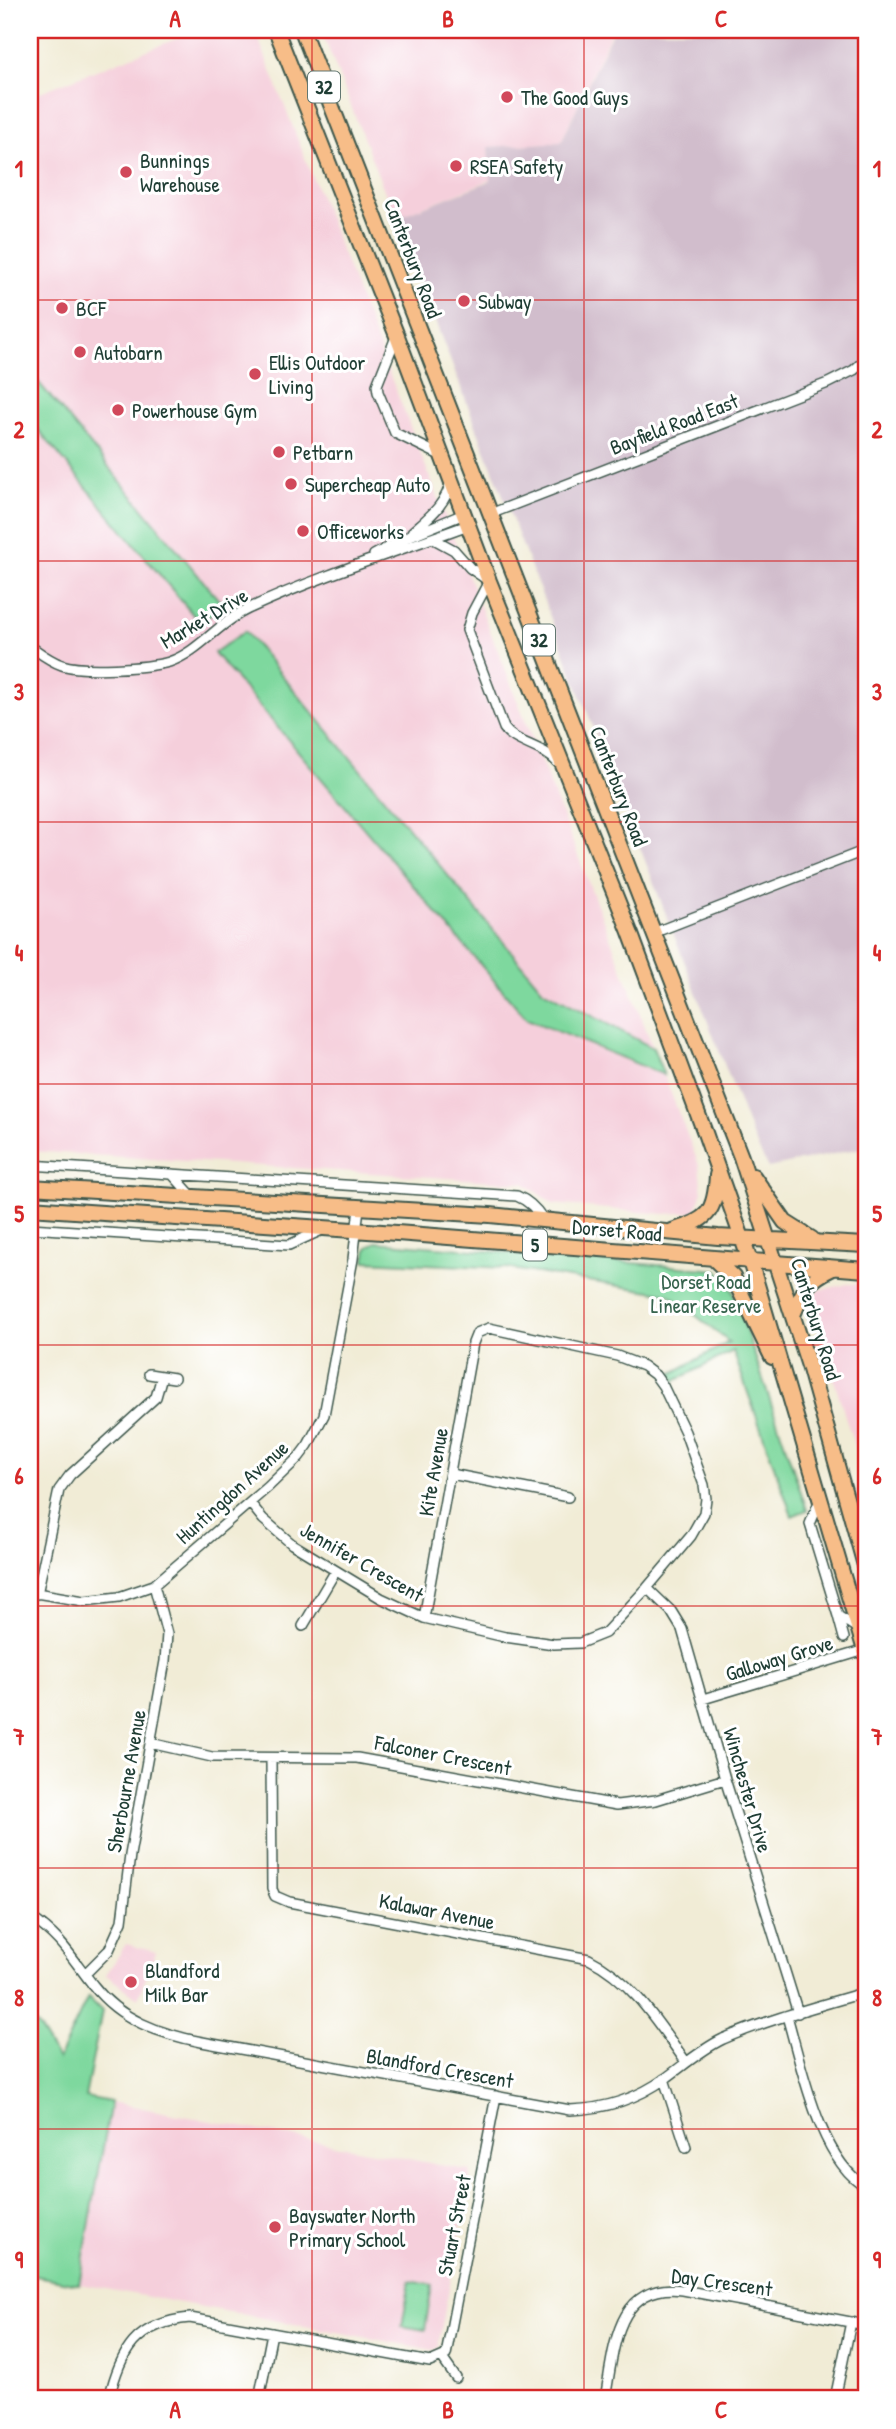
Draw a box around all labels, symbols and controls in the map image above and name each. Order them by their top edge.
text: A [169,3,181,34]
text: B [442,3,454,34]
text: C [715,3,727,34]
road number: 32 [308,72,340,102]
place label: The Good Guys [521,83,628,112]
marker: The Good Guys [499,89,515,105]
place label: Bunnings Warehouse [140,146,220,199]
place label: RSEA Safety [470,152,564,181]
text: 1 [15,153,23,184]
text: 1 [873,153,881,184]
marker: RSEA Safety [448,158,464,174]
marker: Bunnings Warehouse [118,164,134,180]
street label: Canterbury Road [377,194,449,322]
place label: Subway [478,287,532,316]
marker: Subway [456,293,472,309]
place label: BCF [76,294,107,323]
marker: BCF [54,300,70,316]
place label: Autobarn [94,338,163,367]
marker: Autobarn [72,344,88,360]
place label: Ellis Outdoor Living [269,348,365,401]
marker: Ellis Outdoor Living [247,366,263,382]
street label: Bayfield Road East [606,386,743,462]
place label: Powerhouse Gym [132,396,257,425]
marker: Powerhouse Gym [110,402,126,418]
text: 2 [14,414,25,445]
text: 2 [872,414,883,445]
place label: Petbarn [293,438,353,467]
marker: Petbarn [271,444,287,460]
place label: Supercheap Auto [305,470,430,499]
marker: Supercheap Auto [283,476,299,492]
place label: Officeworks [317,517,404,546]
marker: Officeworks [295,523,311,539]
street label: Market Drive [155,580,253,656]
road number: 32 [523,624,555,656]
text: 3 [14,676,24,707]
text: 3 [872,676,882,707]
street label: Canterbury Road [583,722,655,850]
text: 4 [15,937,24,968]
text: 4 [873,937,882,968]
text: 5 [14,1198,24,1229]
text: 5 [872,1198,882,1229]
street label: Dorset Road [571,1212,663,1248]
road number: 5 [523,1230,547,1260]
street label: Canterbury Road [784,1254,848,1384]
park label: Dorset Road Linear Reserve [651,1267,761,1320]
street label: Kite Avenue [411,1425,455,1519]
street label: Huntingdon Avenue [169,1433,295,1551]
text: 6 [14,1460,24,1491]
text: 6 [872,1460,882,1491]
street label: Jennifer Crescent [295,1515,430,1609]
street label: Galloway Grove [722,1628,836,1688]
street label: Sherbourne Avenue [99,1707,153,1855]
text: 7 [12,1721,25,1752]
text: 7 [870,1721,883,1752]
street label: Winchester Drive [716,1724,780,1856]
street label: Falconer Crescent [371,1727,514,1783]
street label: Kalawar Avenue [377,1886,497,1936]
place label: Blandford Milk Bar [145,1956,219,2009]
marker: Blandford Milk Bar [123,1974,139,1990]
text: 8 [14,1982,24,2013]
text: 8 [872,1982,882,2013]
street label: Blandford Crescent [364,2041,516,2095]
street label: Stuart Street [430,2171,478,2278]
place label: Bayswater North Primary School [289,2201,415,2254]
marker: Bayswater North Primary School [267,2219,283,2235]
text: 9 [15,2244,24,2275]
text: 9 [873,2244,882,2275]
street label: Day Crescent [670,2261,775,2304]
text: A [169,2394,181,2425]
text: B [442,2394,454,2425]
text: C [715,2394,727,2425]

